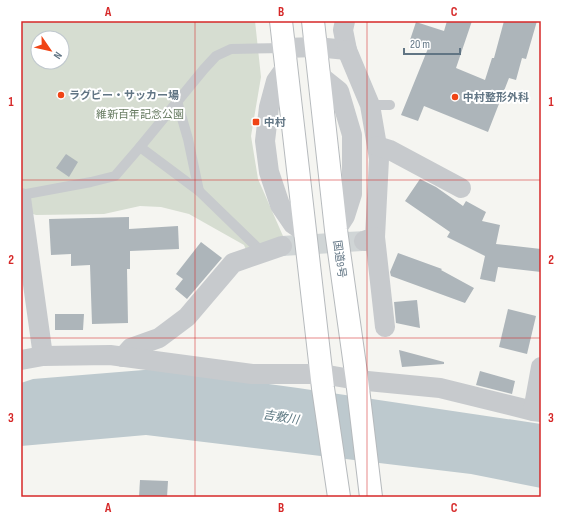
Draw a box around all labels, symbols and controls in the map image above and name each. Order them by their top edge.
text: A [104,4,112,20]
text: B [278,4,284,20]
text: C [451,4,458,20]
north arrow [30,30,70,70]
scale bar [404,30,460,56]
text: 20 m [410,37,430,52]
text: N [51,49,65,61]
place label: ラグビー・サッカー場 [69,89,179,102]
marker: ラグビー・サッカー場 [56,90,66,100]
place label: 中村整形外科 [463,91,529,104]
marker: 中村整形外科 [450,92,460,102]
text: 1 [8,94,14,110]
text: 1 [548,94,554,110]
park label: 維新百年記念公園 [96,108,184,121]
place label: 中村 [264,116,286,129]
marker: 中村 [251,117,261,127]
street label: 国道9号 [330,239,349,279]
text: 2 [8,252,14,268]
text: 2 [548,252,554,268]
water label: 吉敷川 [262,407,302,428]
text: 3 [8,410,14,426]
text: 3 [548,410,554,426]
text: A [104,500,112,516]
text: B [278,500,284,516]
text: C [451,500,458,516]

